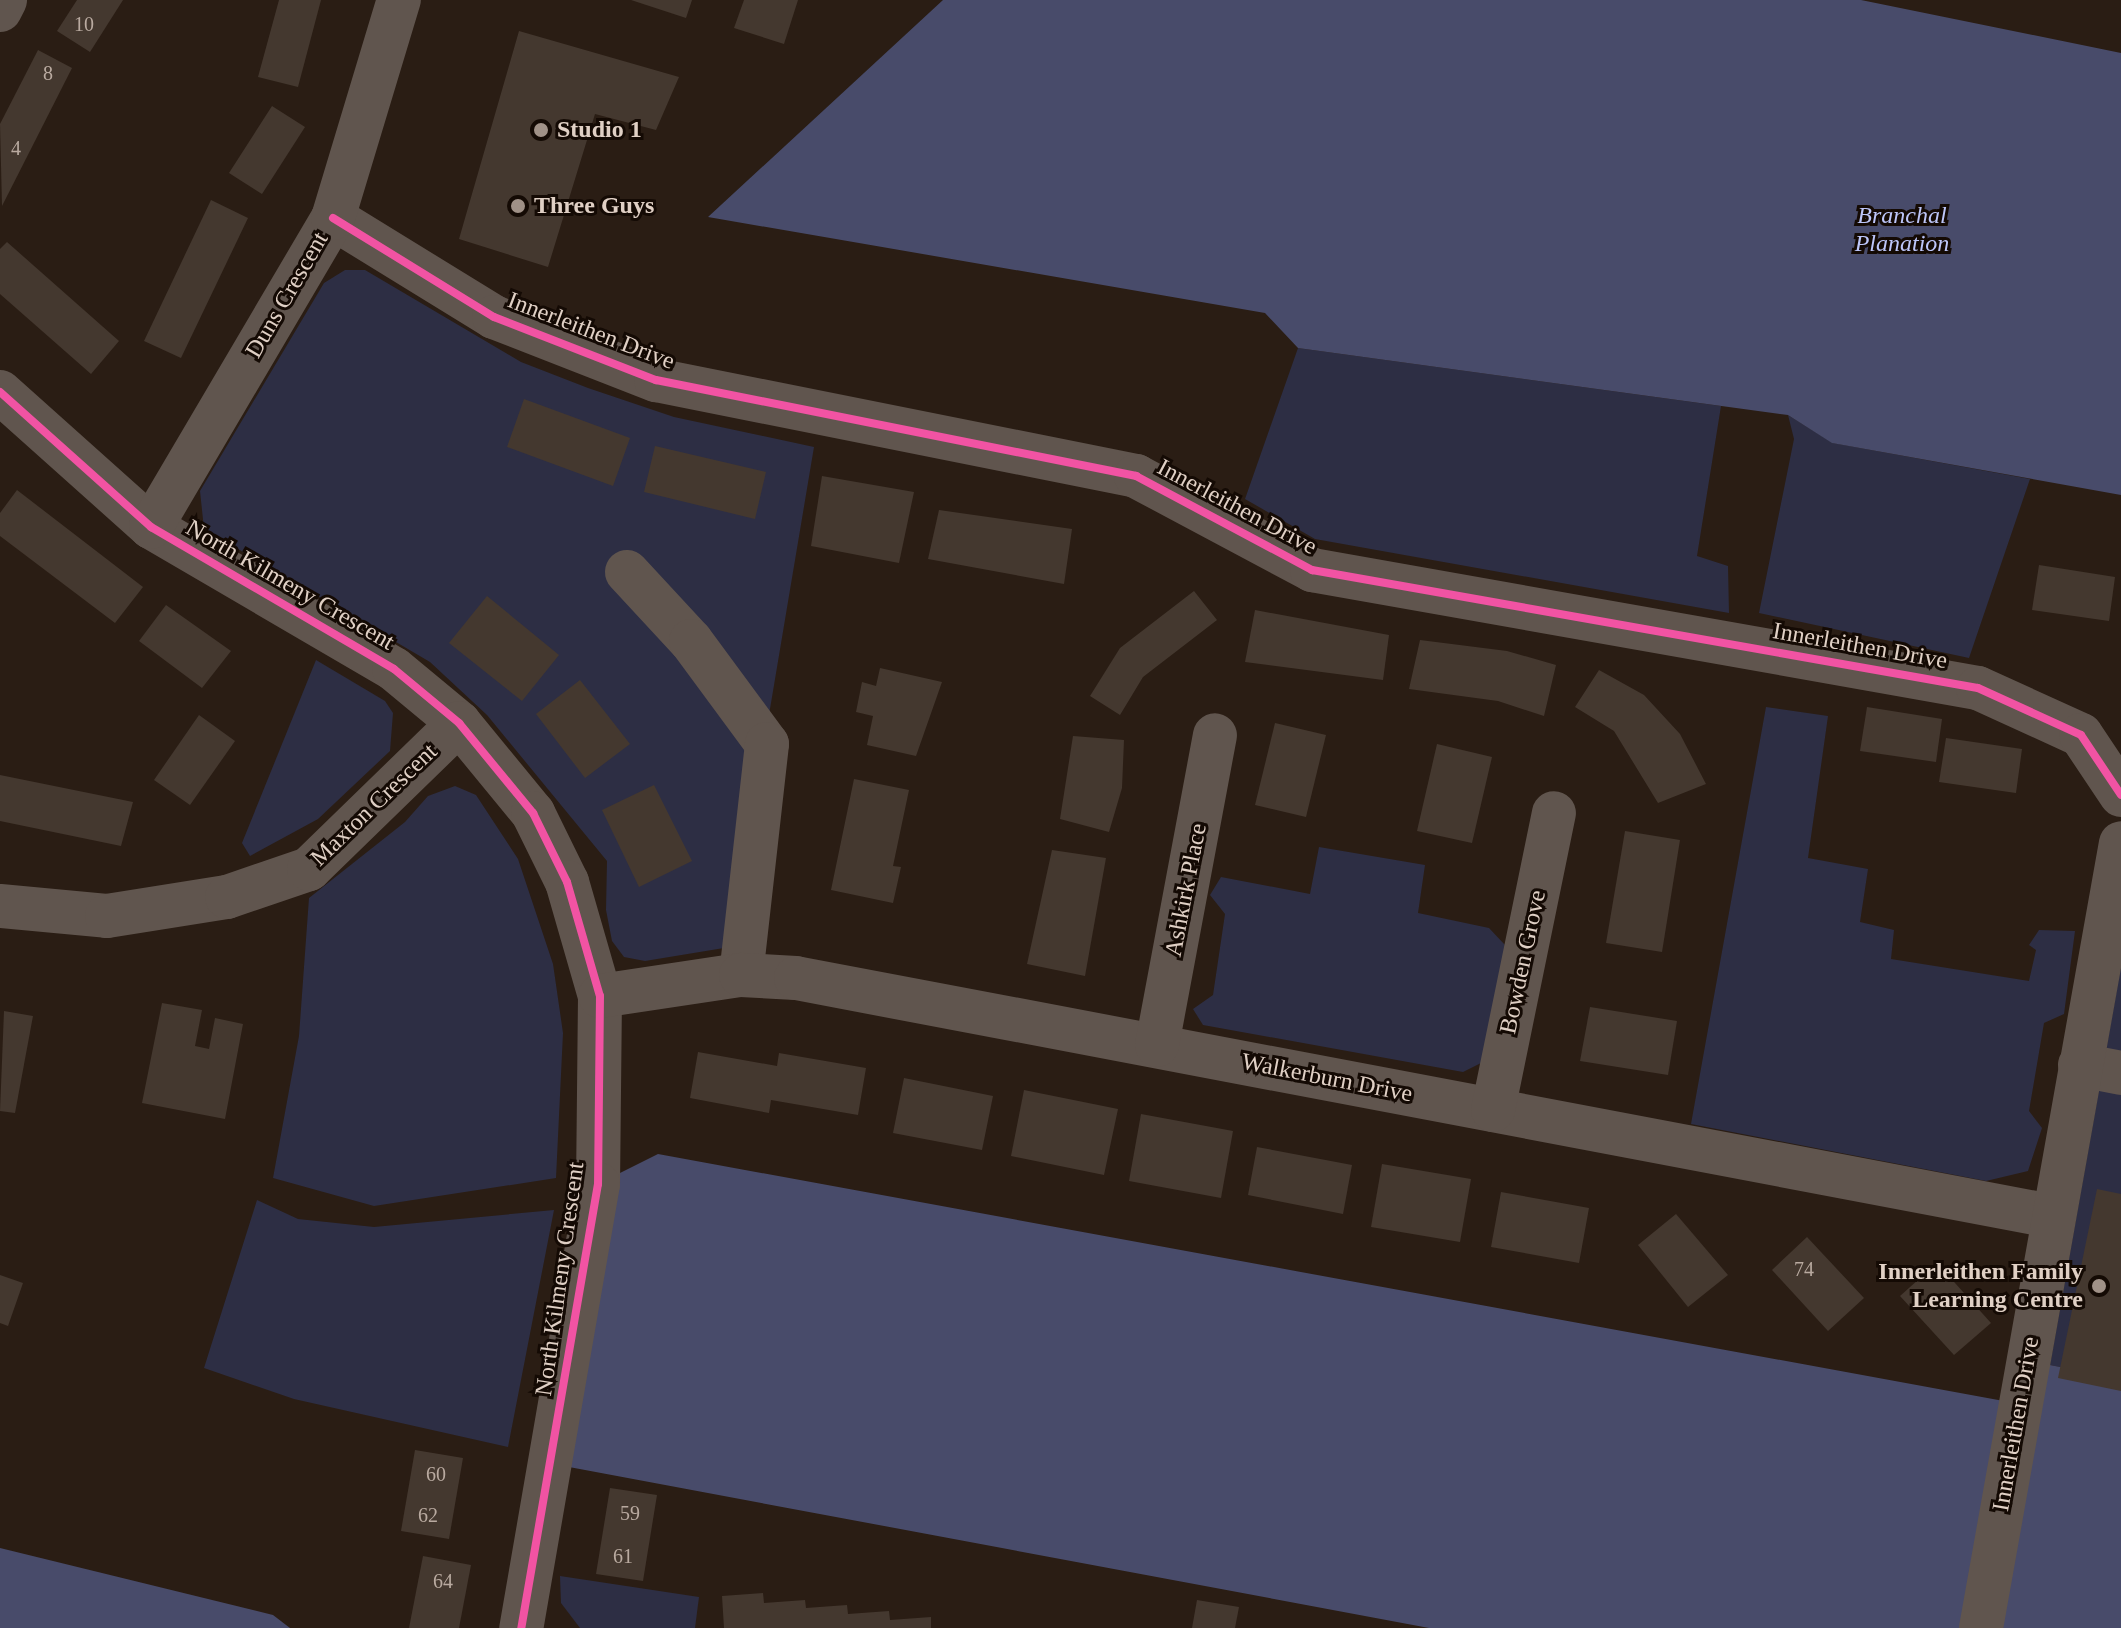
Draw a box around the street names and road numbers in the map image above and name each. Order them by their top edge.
street label: Duns Crescent [239,227,335,363]
street label: Innerleithen Drive [503,286,679,376]
street label: Innerleithen Drive [1152,453,1322,561]
street label: North Kilmeny Crescent [181,514,399,656]
street label: Innerleithen Drive [1771,616,1949,676]
street label: Maxton Crescent [305,737,443,873]
street label: Ashkirk Place [1159,821,1213,959]
street label: Bowden Grove [1494,888,1552,1036]
street label: Walkerburn Drive [1239,1047,1415,1109]
street label: North Kilmeny Crescent [529,1160,591,1398]
street label: Innerleithen Drive [1986,1335,2046,1513]

